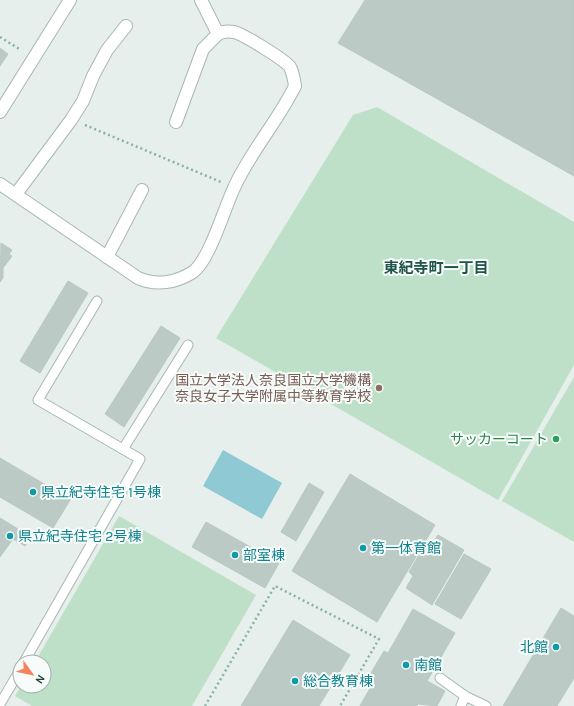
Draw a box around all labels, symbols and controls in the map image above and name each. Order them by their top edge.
district label: 東紀寺町一丁目 [383,259,489,277]
place label: 国立大学法人奈良国立大学機構 奈良女子大学附属中等教育学校 [175,372,371,405]
marker: 国立大学法人奈良国立大学機構 奈良女子大学附属中等教育学校 [374,383,384,393]
place label: サッカーコート [450,431,548,448]
marker: サッカーコート [551,434,561,444]
place label: 県立紀寺住宅 1号棟 [41,484,161,501]
marker: 県立紀寺住宅 1号棟 [28,487,38,497]
place label: 県立紀寺住宅 2号棟 [18,528,141,545]
marker: 県立紀寺住宅 2号棟 [5,531,15,541]
place label: 第一体育館 [371,540,441,557]
marker: 第一体育館 [358,543,368,553]
place label: 部室棟 [243,547,285,564]
marker: 部室棟 [230,550,240,560]
place label: 北館 [520,639,548,656]
marker: 北館 [551,642,561,652]
north arrow [12,654,52,694]
place label: 南館 [414,657,442,674]
marker: 南館 [401,660,411,670]
text: N [32,672,48,686]
place label: 総合教育棟 [303,673,373,690]
marker: 総合教育棟 [290,676,300,686]

